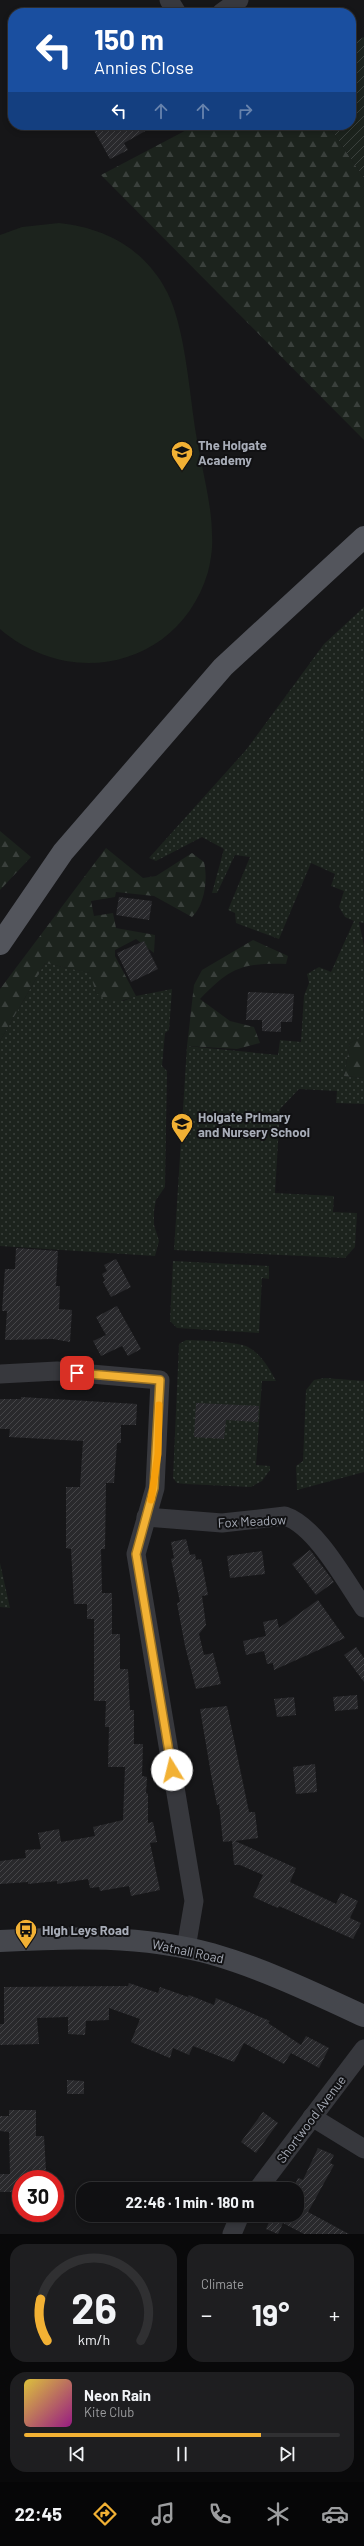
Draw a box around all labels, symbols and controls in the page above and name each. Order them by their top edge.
text: 150 m [94,22,164,56]
icon: left [28,24,80,76]
text: Annies Close [94,56,194,78]
icon: left [108,100,130,122]
icon: ahead [150,100,172,122]
icon: ahead [192,100,214,122]
icon: right [234,100,256,122]
place label: The Holgate Academy [198,437,267,468]
school or university icon: The Holgate Academy [169,439,195,472]
place label: Holgate Primary and Nursery School [198,1109,310,1140]
school or university icon: Holgate Primary and Nursery School [169,1111,195,1144]
pin [60,1356,94,1390]
icon: arrive [66,1362,88,1384]
street label: Fox Meadow [217,1511,287,1531]
position arrow [151,1749,193,1791]
bus stop icon: High Leys Road [13,1917,39,1950]
place label: High Leys Road [42,1922,129,1938]
street label: Watnall Road [151,1936,225,1966]
street label: Shortwood Avenue [273,2072,349,2166]
speed limit sign: 30 [12,2170,64,2222]
text: 22:46 · 1 min · 180 m [126,2193,254,2211]
text: Climate [201,2276,244,2292]
text: 26 [71,2282,116,2332]
text: 19° [252,2296,289,2332]
text: − [201,2301,212,2327]
text: + [329,2301,340,2327]
text: km/h [77,2331,110,2348]
text: Neon Rain [84,2386,151,2404]
text: Kite Club [84,2404,134,2420]
icon: previous [66,2443,88,2465]
icon: pause [171,2443,193,2465]
icon: next [276,2443,298,2465]
icon: directions [91,2500,119,2528]
icon: music [149,2500,177,2528]
icon: phone [206,2500,234,2528]
icon: climate [264,2500,292,2528]
icon: car [321,2500,349,2528]
text: 22:45 [15,2503,62,2525]

